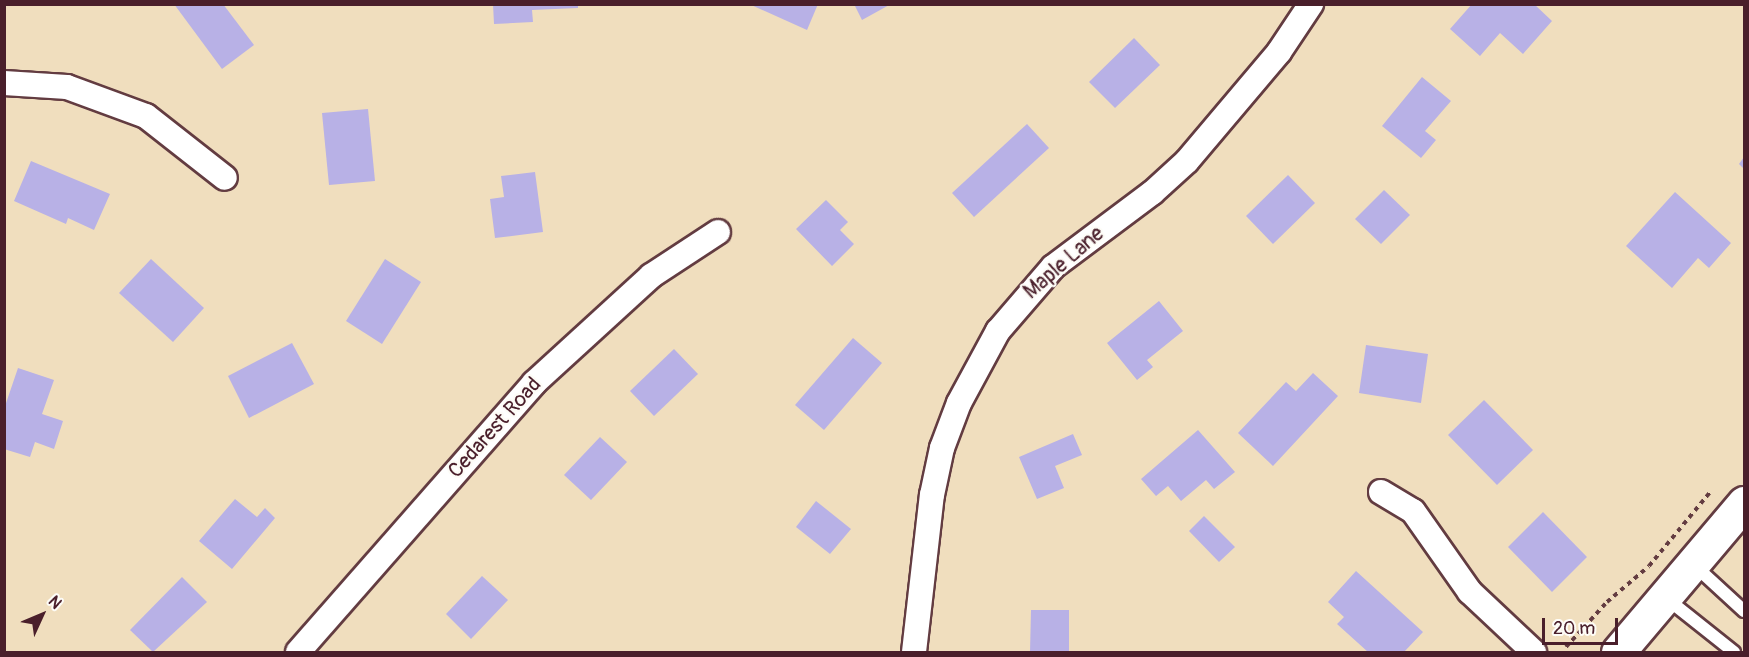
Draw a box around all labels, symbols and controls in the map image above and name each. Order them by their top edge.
street label: Maple Lane [1019,221,1109,305]
street label: Cedarest Road [443,372,547,484]
north arrow [12,585,72,645]
text: N [44,592,66,613]
scale bar [1545,606,1622,644]
text: 20 m [1553,617,1595,640]

